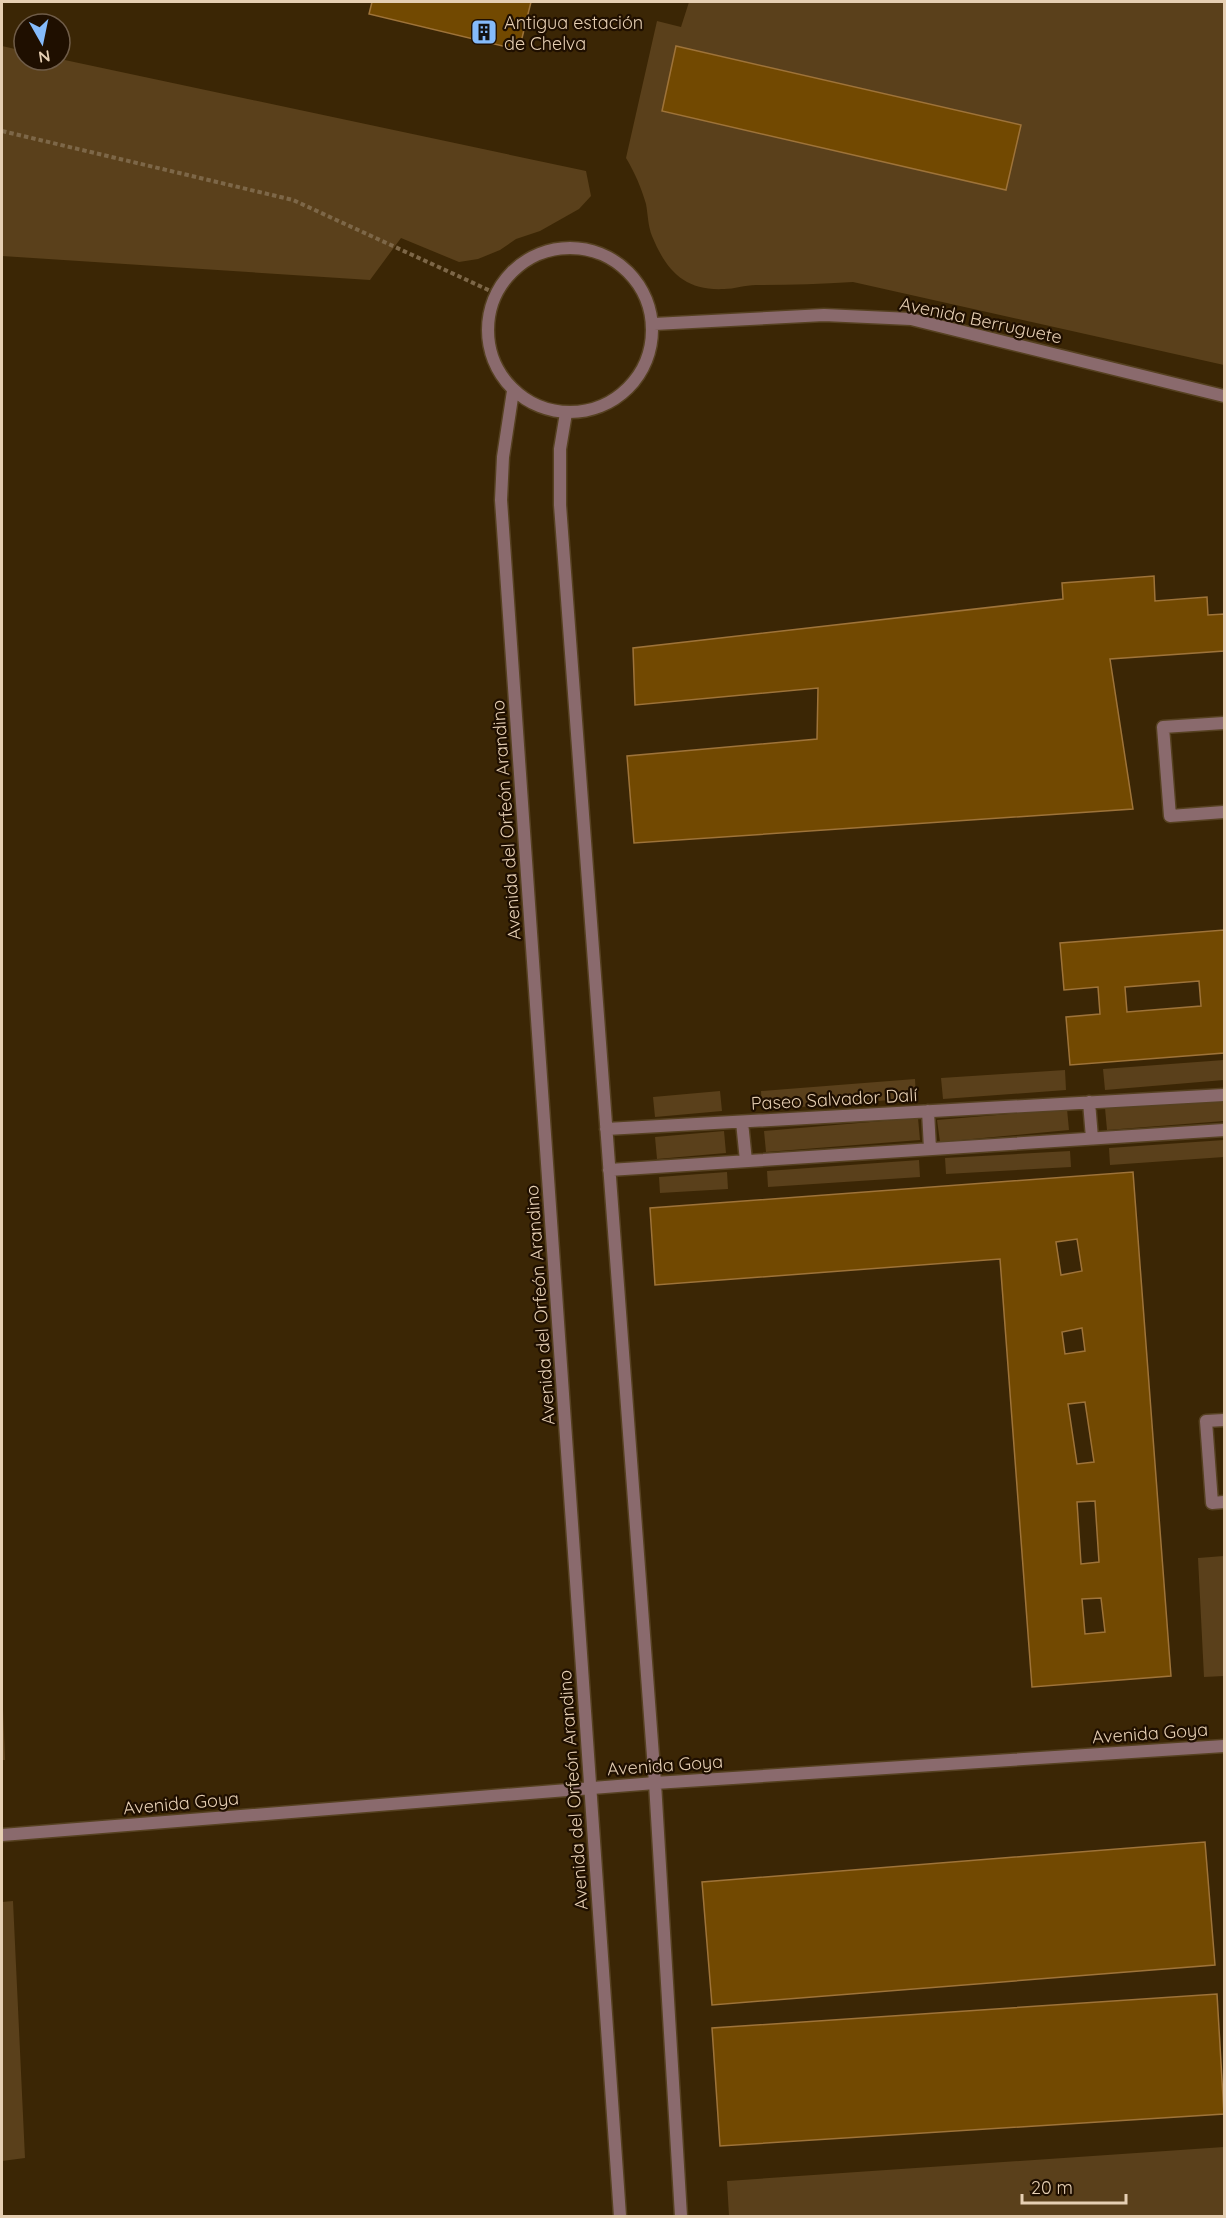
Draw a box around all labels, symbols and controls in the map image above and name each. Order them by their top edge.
place label: Antigua estación de Chelva [504,11,643,55]
north arrow [12,12,72,72]
building icon: Antigua estación de Chelva [469,17,499,47]
text: N [37,46,52,68]
street label: Avenida Berruguete [898,292,1064,348]
street label: Avenida del Orfeón Arandino [486,699,526,941]
street label: Paseo Salvador Dalí [750,1083,918,1115]
street label: Avenida del Orfeón Arandino [520,1184,560,1426]
street label: Avenida del Orfeón Arandino [553,1669,593,1911]
street label: Avenida Goya [1091,1717,1209,1749]
street label: Avenida Goya [606,1749,724,1781]
street label: Avenida Goya [122,1786,240,1820]
scale bar [1022,2167,1126,2205]
text: 20 m [1031,2176,1073,2199]

